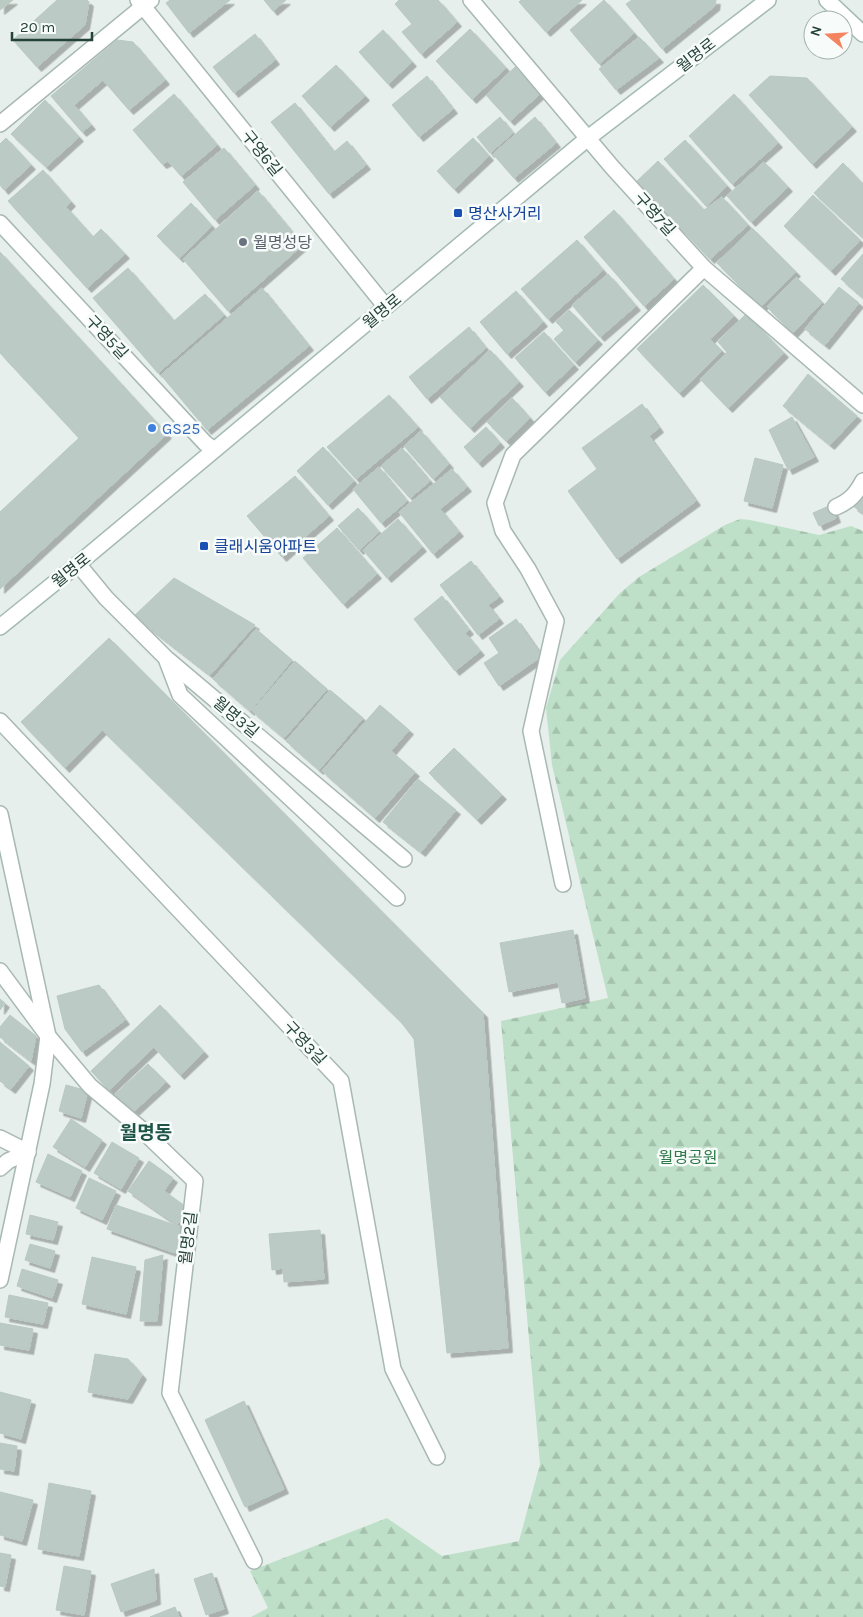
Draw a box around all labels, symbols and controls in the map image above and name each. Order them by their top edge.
scale bar [12,10,92,42]
north arrow [803,10,853,60]
text: 20 m [20,18,55,36]
text: N [806,24,826,39]
street label: 월명로 [673,34,719,76]
street label: 구영6길 [238,126,286,180]
street label: 구영7길 [631,188,679,240]
place label: 명산사거리 [468,204,542,223]
marker: 명산사거리 [452,207,464,219]
place label: 월명성당 [253,233,312,252]
marker: 월명성당 [237,236,249,248]
street label: 월명로 [359,289,405,332]
street label: 구영5길 [82,311,132,363]
place label: GS25 [162,419,200,438]
marker: GS25 [146,422,158,434]
place label: 클래시움아파트 [214,537,317,556]
marker: 클래시움아파트 [198,540,210,552]
street label: 월명로 [48,549,94,591]
street label: 월명3길 [209,692,263,742]
street label: 구영3길 [280,1017,330,1069]
district label: 월명동 [120,1122,172,1144]
park label: 월명공원 [659,1148,717,1167]
street label: 월명2길 [175,1210,201,1266]

